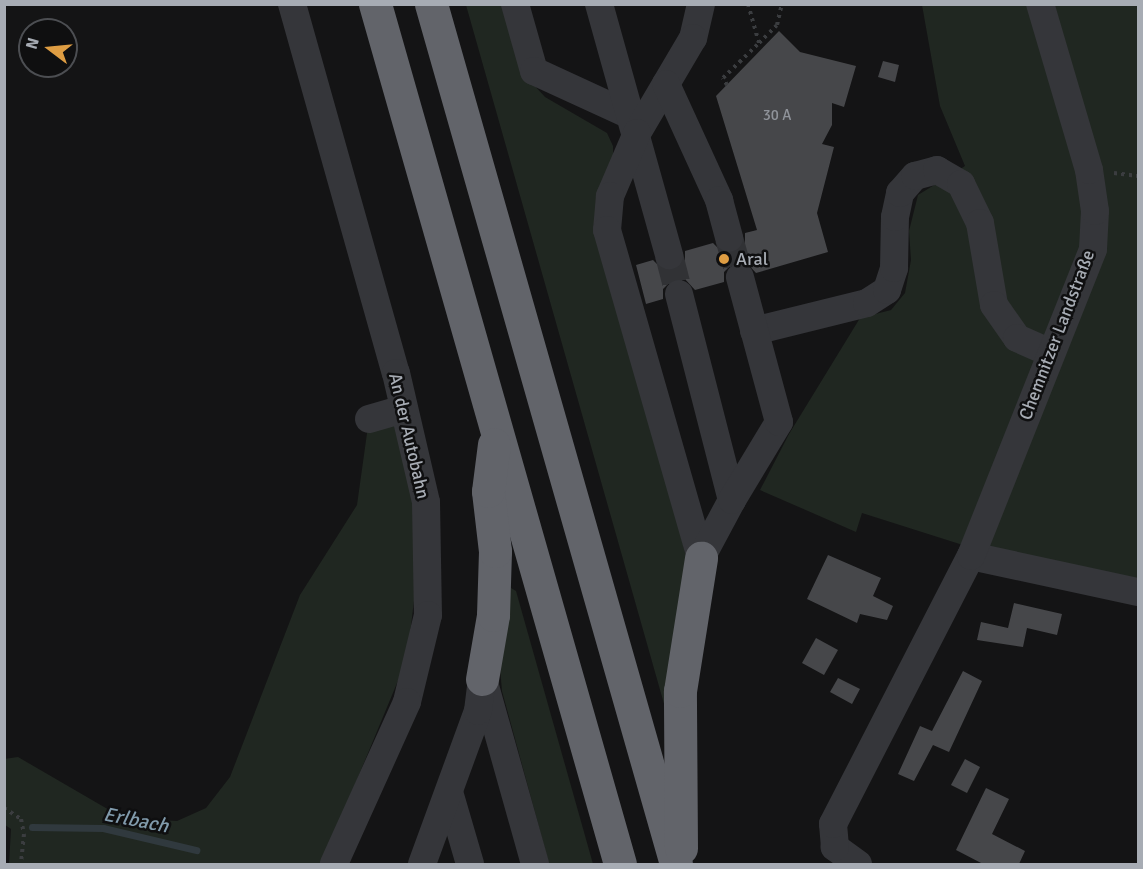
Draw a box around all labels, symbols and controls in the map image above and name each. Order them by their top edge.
north arrow [18,18,78,78]
text: N [21,35,44,52]
house number: 30 A [763,107,791,125]
street label: Chemnitzer Landstraße [1015,247,1099,423]
place label: Aral [736,248,768,270]
marker: Aral [717,252,731,266]
street label: An der Autobahn [384,371,434,501]
water label: Erlbach [102,802,170,838]

